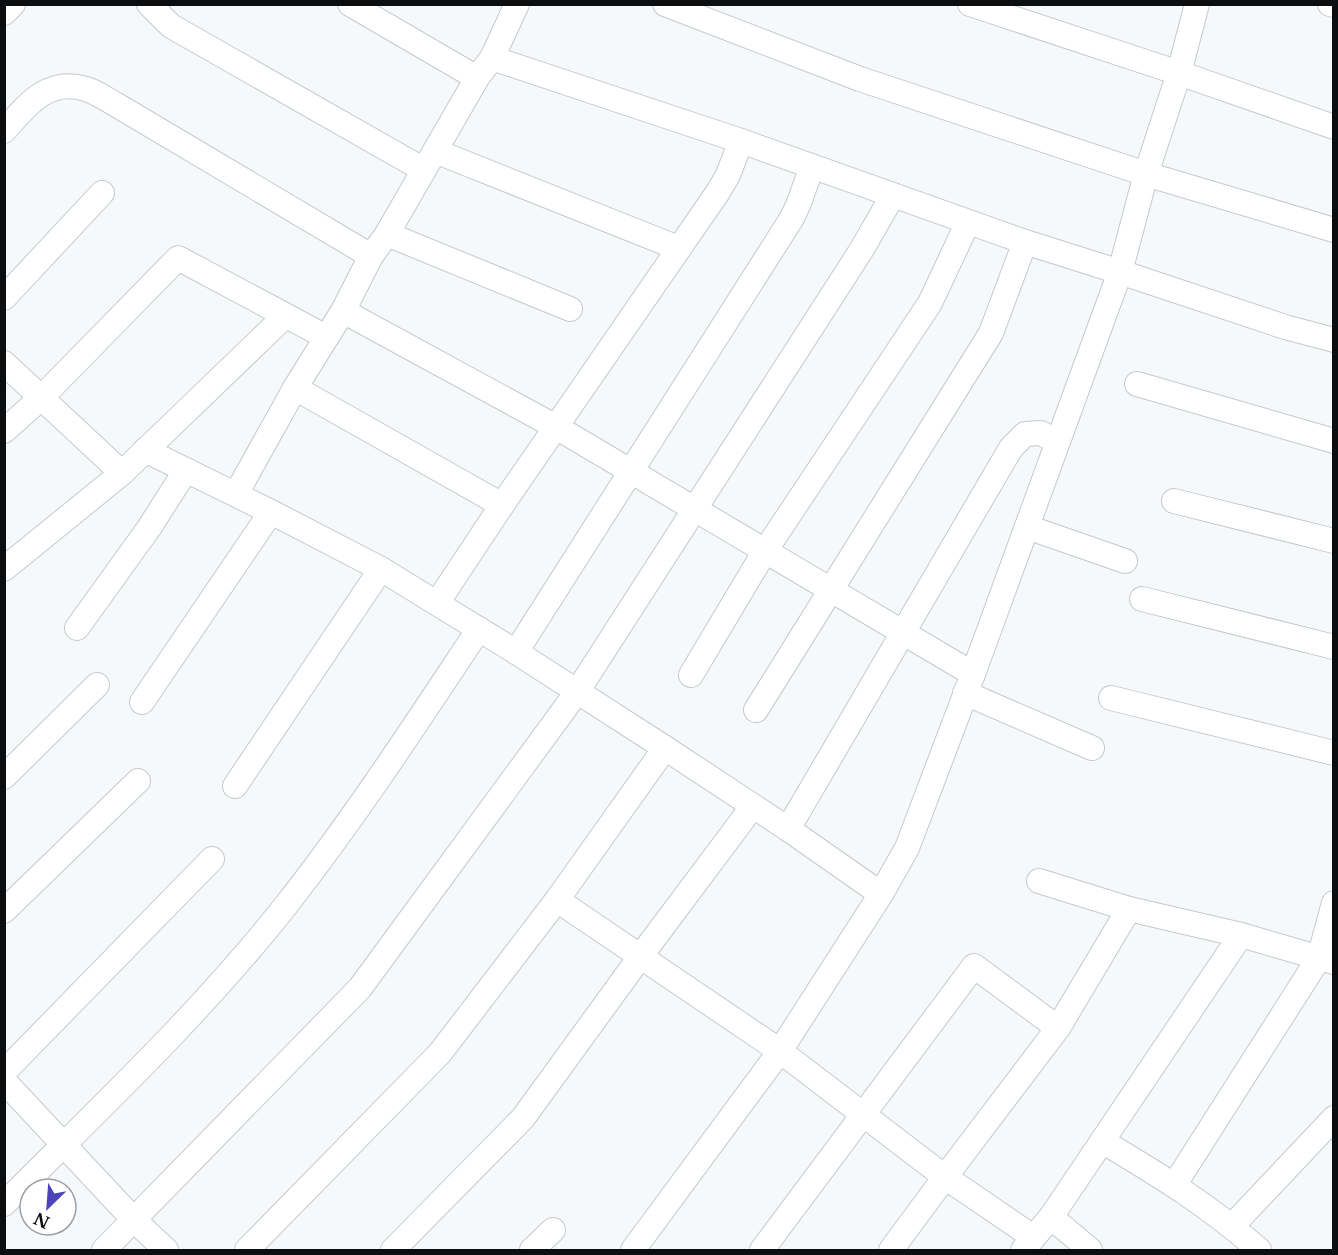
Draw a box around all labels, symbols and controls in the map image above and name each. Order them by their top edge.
north arrow [18,1177,78,1237]
text: N [31,1208,53,1233]

